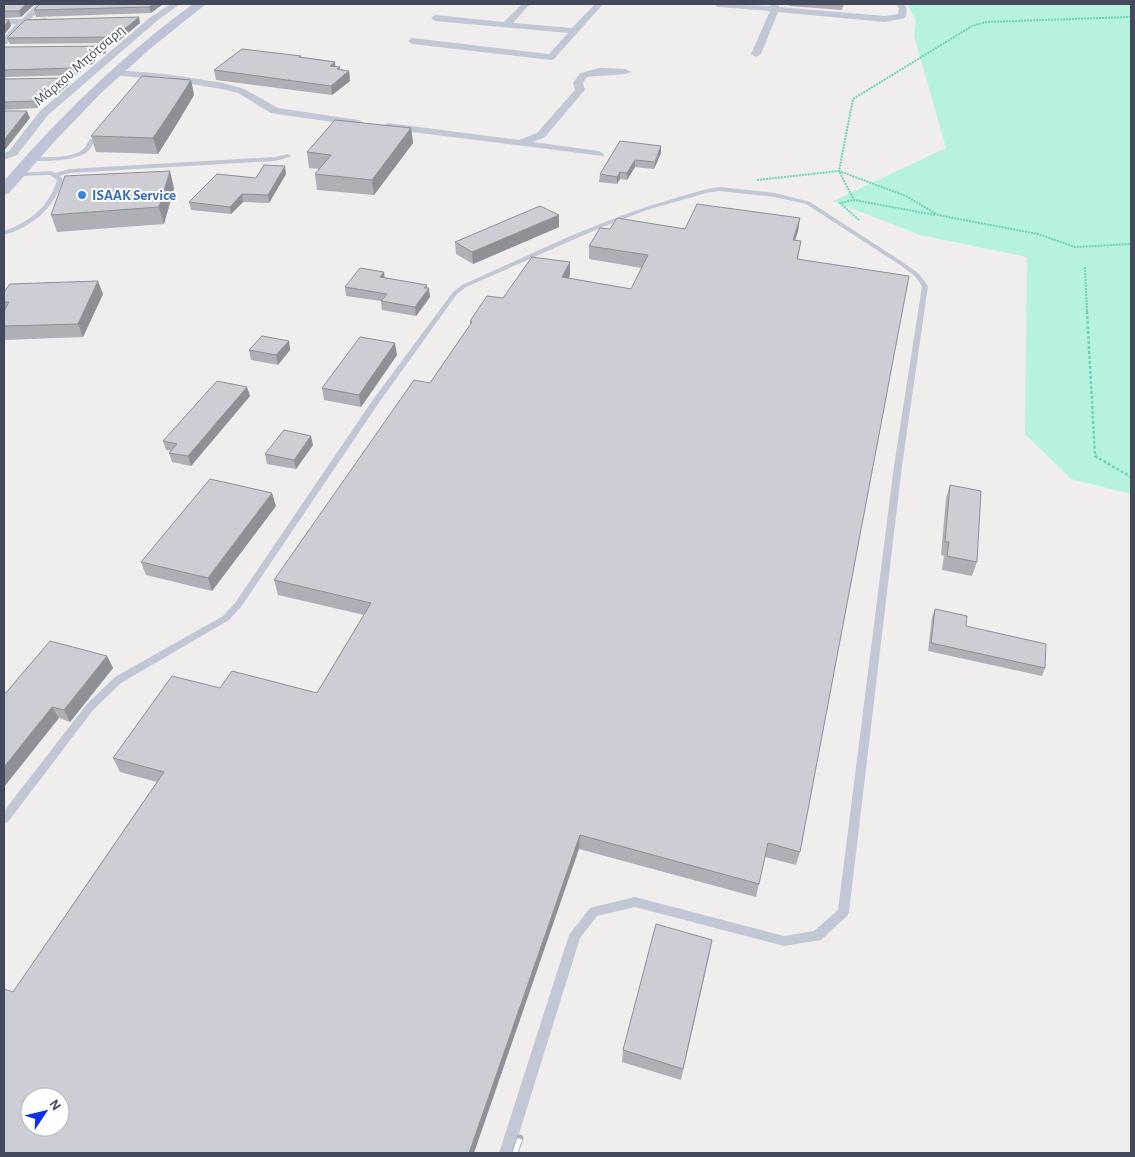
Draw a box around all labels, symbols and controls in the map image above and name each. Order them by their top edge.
street label: Μάρκου Μπότσαρη [31,22,127,109]
place label: ISAAK Service [92,188,176,203]
marker: ISAAK Service [76,189,88,201]
north arrow [20,1087,70,1137]
text: N [46,1097,63,1113]

